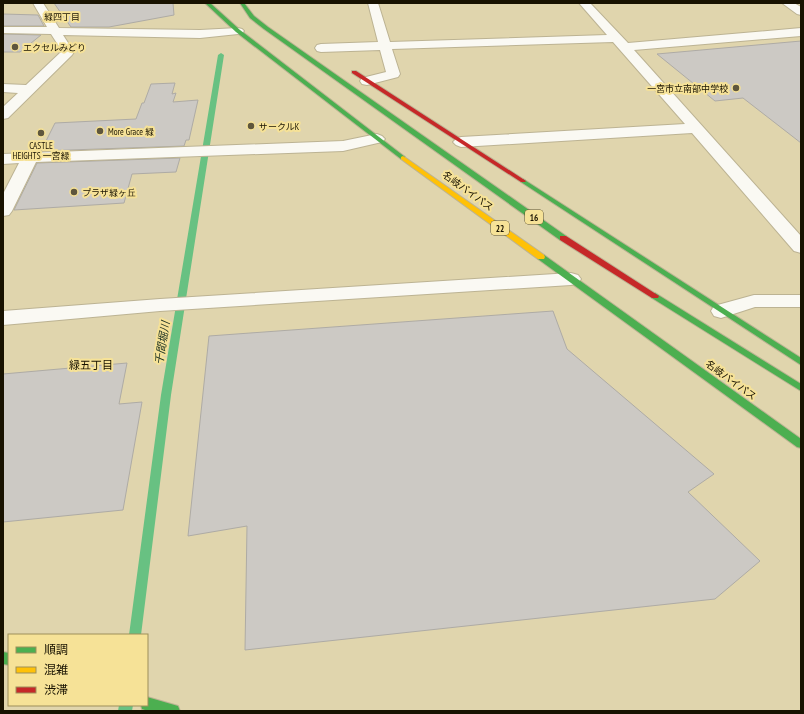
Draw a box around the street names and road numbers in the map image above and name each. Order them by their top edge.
street label: 名岐バイパス [440,168,496,214]
road number: 16 [525,210,543,224]
road number: 22 [491,221,509,235]
street label: 名岐バイパス [703,357,759,403]

